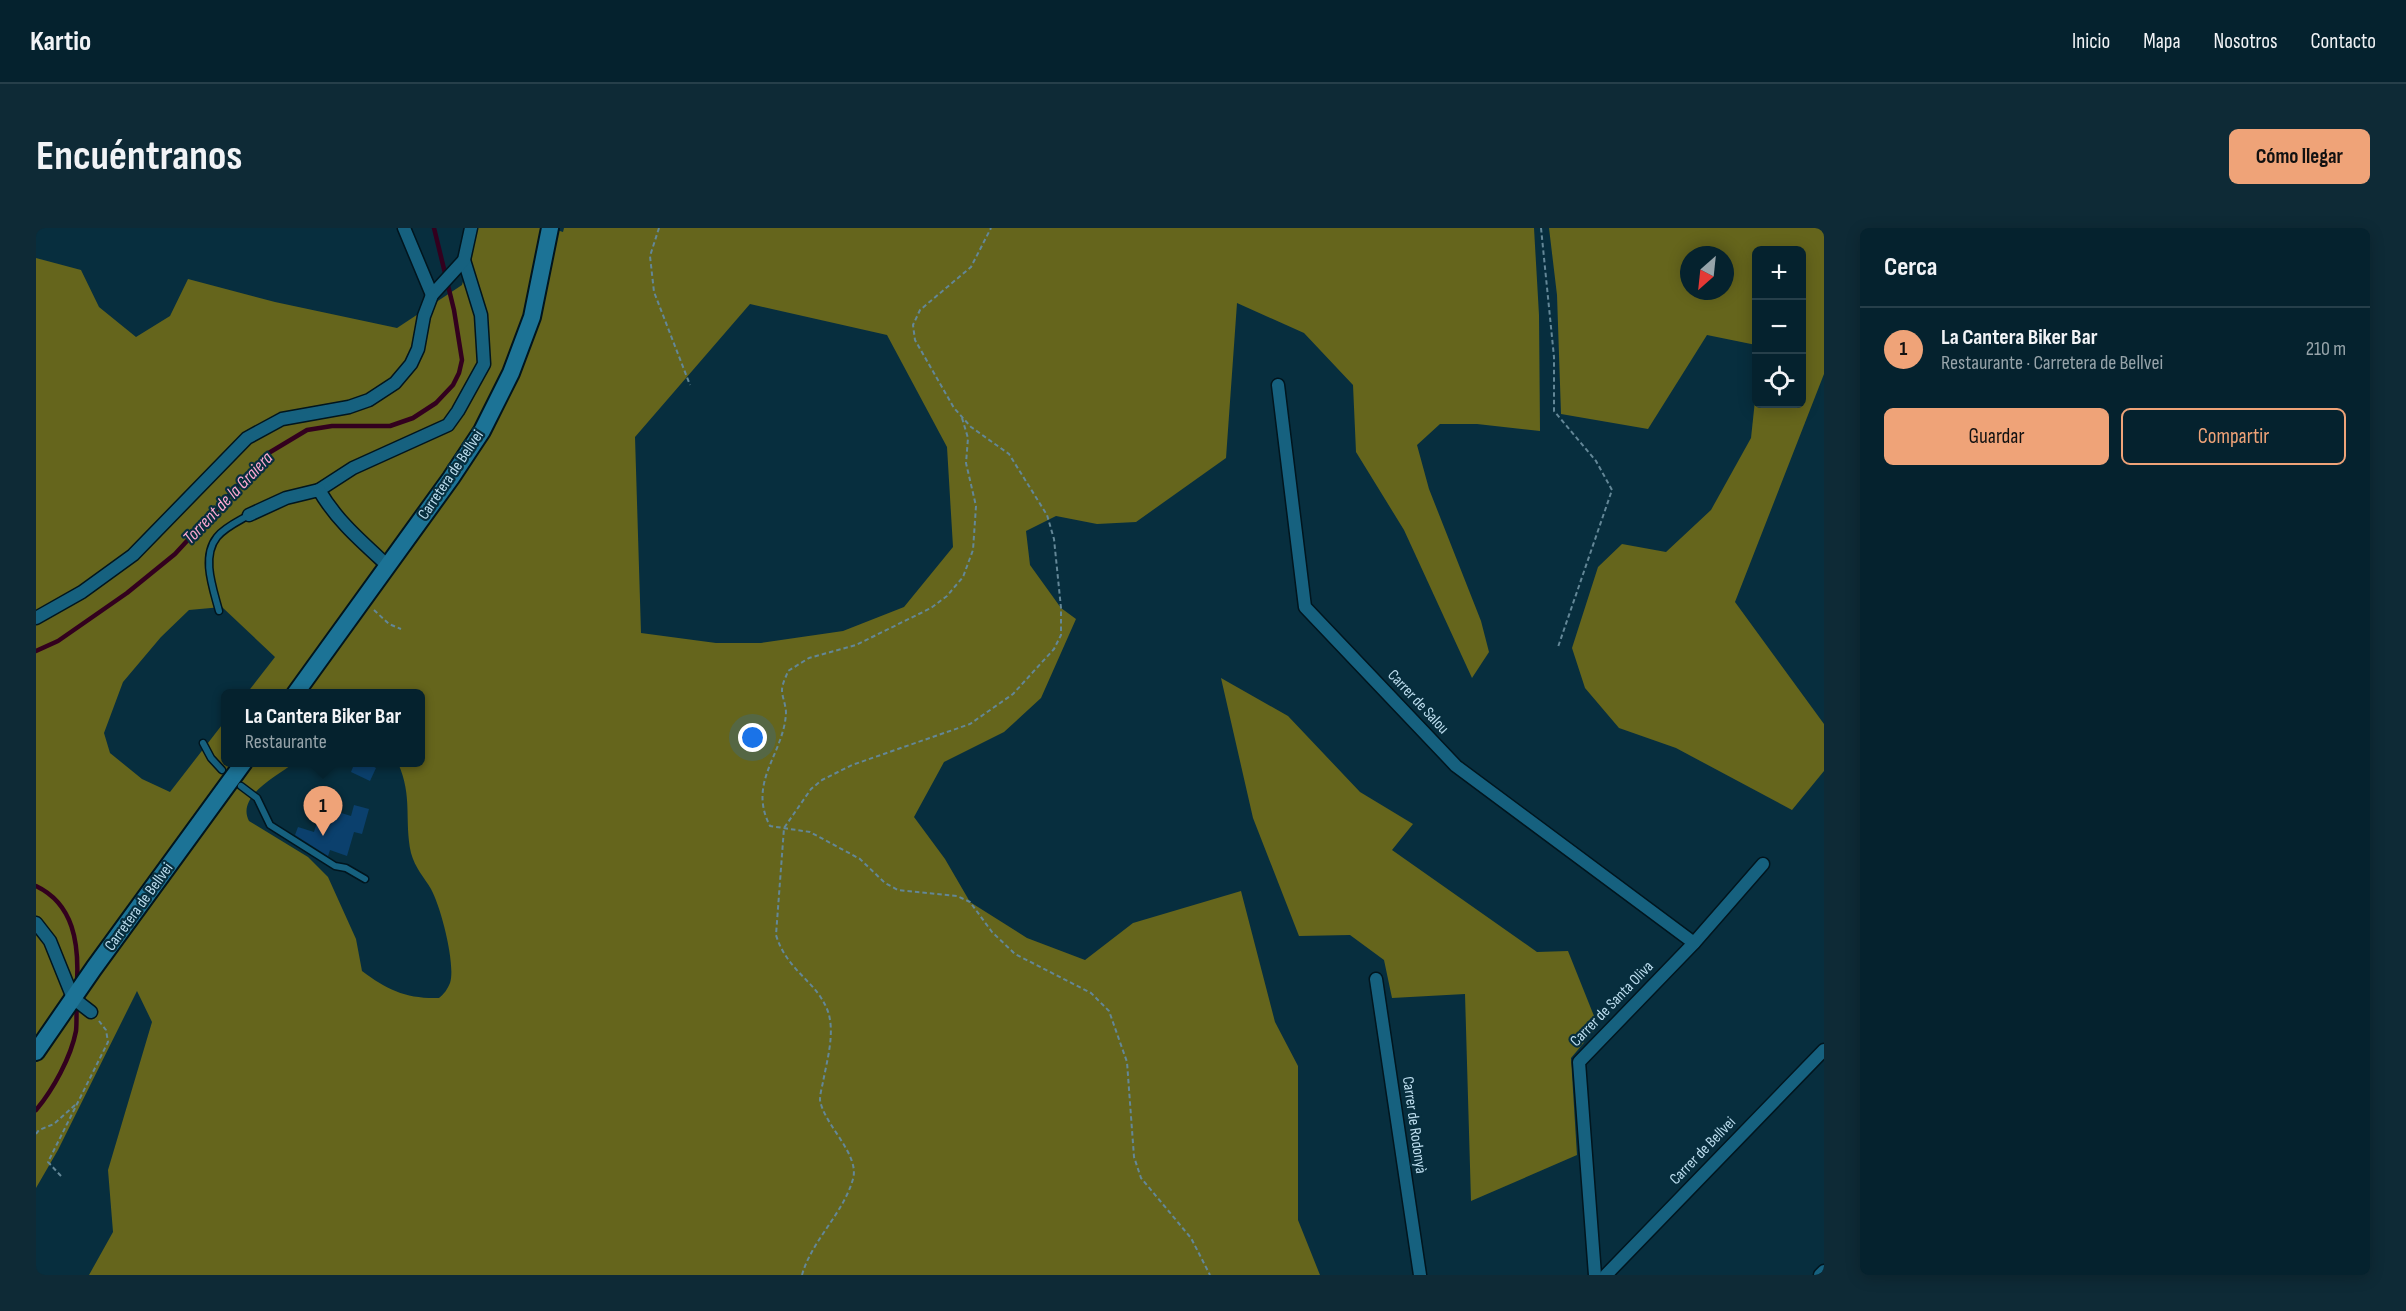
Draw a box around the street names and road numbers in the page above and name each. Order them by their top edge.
street label: Carretera de Bellvei [414,427,488,523]
street label: Carrer de Salou [1383,666,1453,738]
street label: Carretera de Bellvei [101,859,177,955]
street label: Carrer de Santa Oliva [1566,957,1658,1051]
street label: Carrer de Rodonyà [1398,1075,1430,1175]
street label: Carrer de Bellvei [1666,1113,1740,1189]

